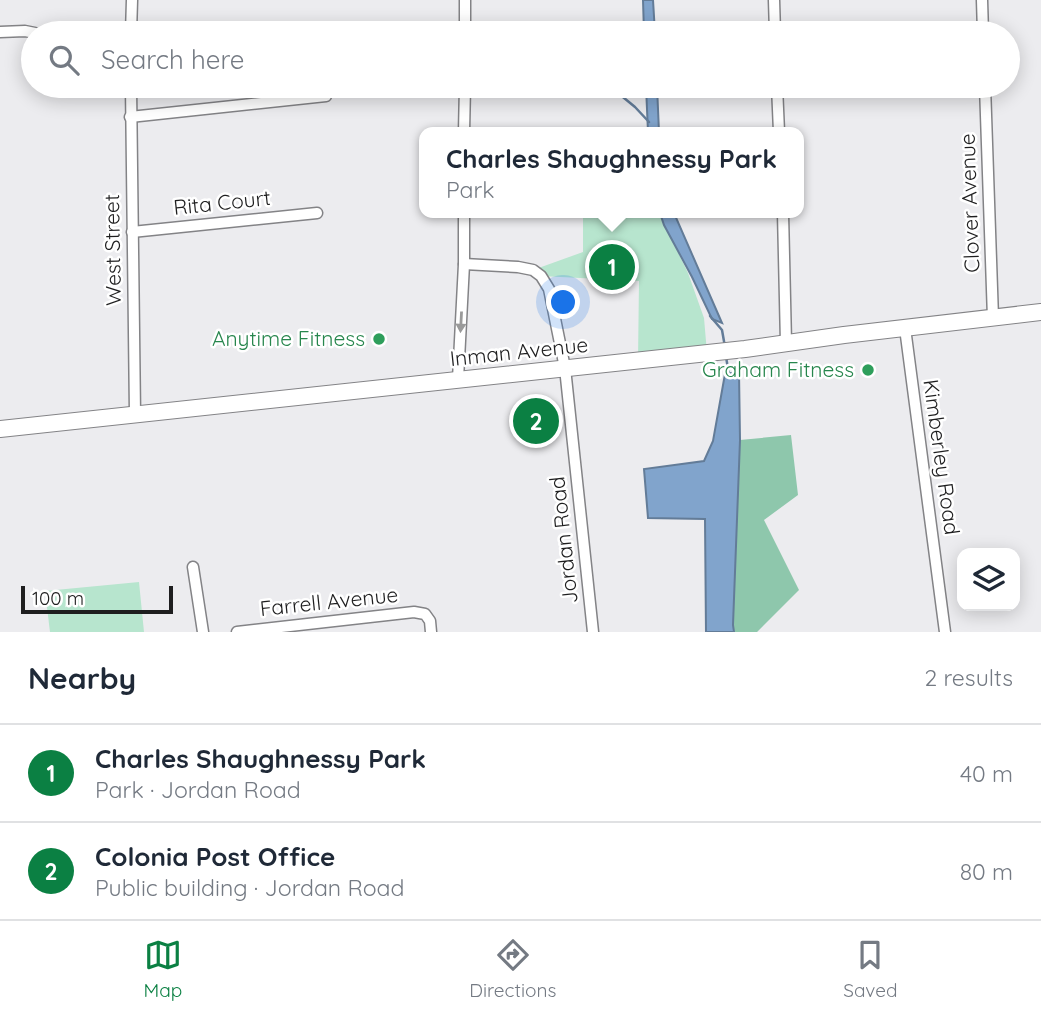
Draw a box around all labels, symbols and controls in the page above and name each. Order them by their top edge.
search box [21,21,1020,98]
icon: search [45,41,83,79]
text: Search here [101,43,245,76]
popup [419,127,804,218]
street label: Clover Avenue [954,133,984,273]
text: Charles Shaughnessy Park [446,142,777,175]
text: Park [446,175,495,204]
street label: Rita Court [172,184,272,220]
street label: West Street [98,194,126,306]
pin: 1 [589,241,635,293]
your location [546,285,580,319]
one-way arrow [455,311,466,333]
place label: Anytime Fitness [212,325,365,351]
marker: Anytime Fitness [371,331,387,347]
street label: Inman Avenue [448,331,589,371]
place label: Graham Fitness [702,356,854,382]
marker: Graham Fitness [860,362,876,378]
street label: Kimberley Road [918,377,966,536]
pin: 2 [513,395,559,447]
street label: Jordan Road [543,475,583,605]
map controls [957,548,1020,611]
button: layers [957,548,1020,611]
street label: Farrell Avenue [258,581,399,621]
scale bar [21,583,173,615]
text: 100 m [32,586,84,610]
text: Nearby [28,659,136,697]
text: 2 results [924,663,1013,692]
text: Charles Shaughnessy Park [95,742,426,775]
text: 1 [47,759,55,788]
text: 40 m [960,759,1013,788]
text: Park · Jordan Road [95,775,301,804]
text: Colonia Post Office [95,840,335,873]
text: 2 [44,857,58,886]
text: 80 m [960,857,1013,886]
text: Public building · Jordan Road [95,873,405,902]
tab: Map [144,936,182,1002]
tab: Directions [469,936,556,1002]
tab: Saved [843,936,898,1002]

